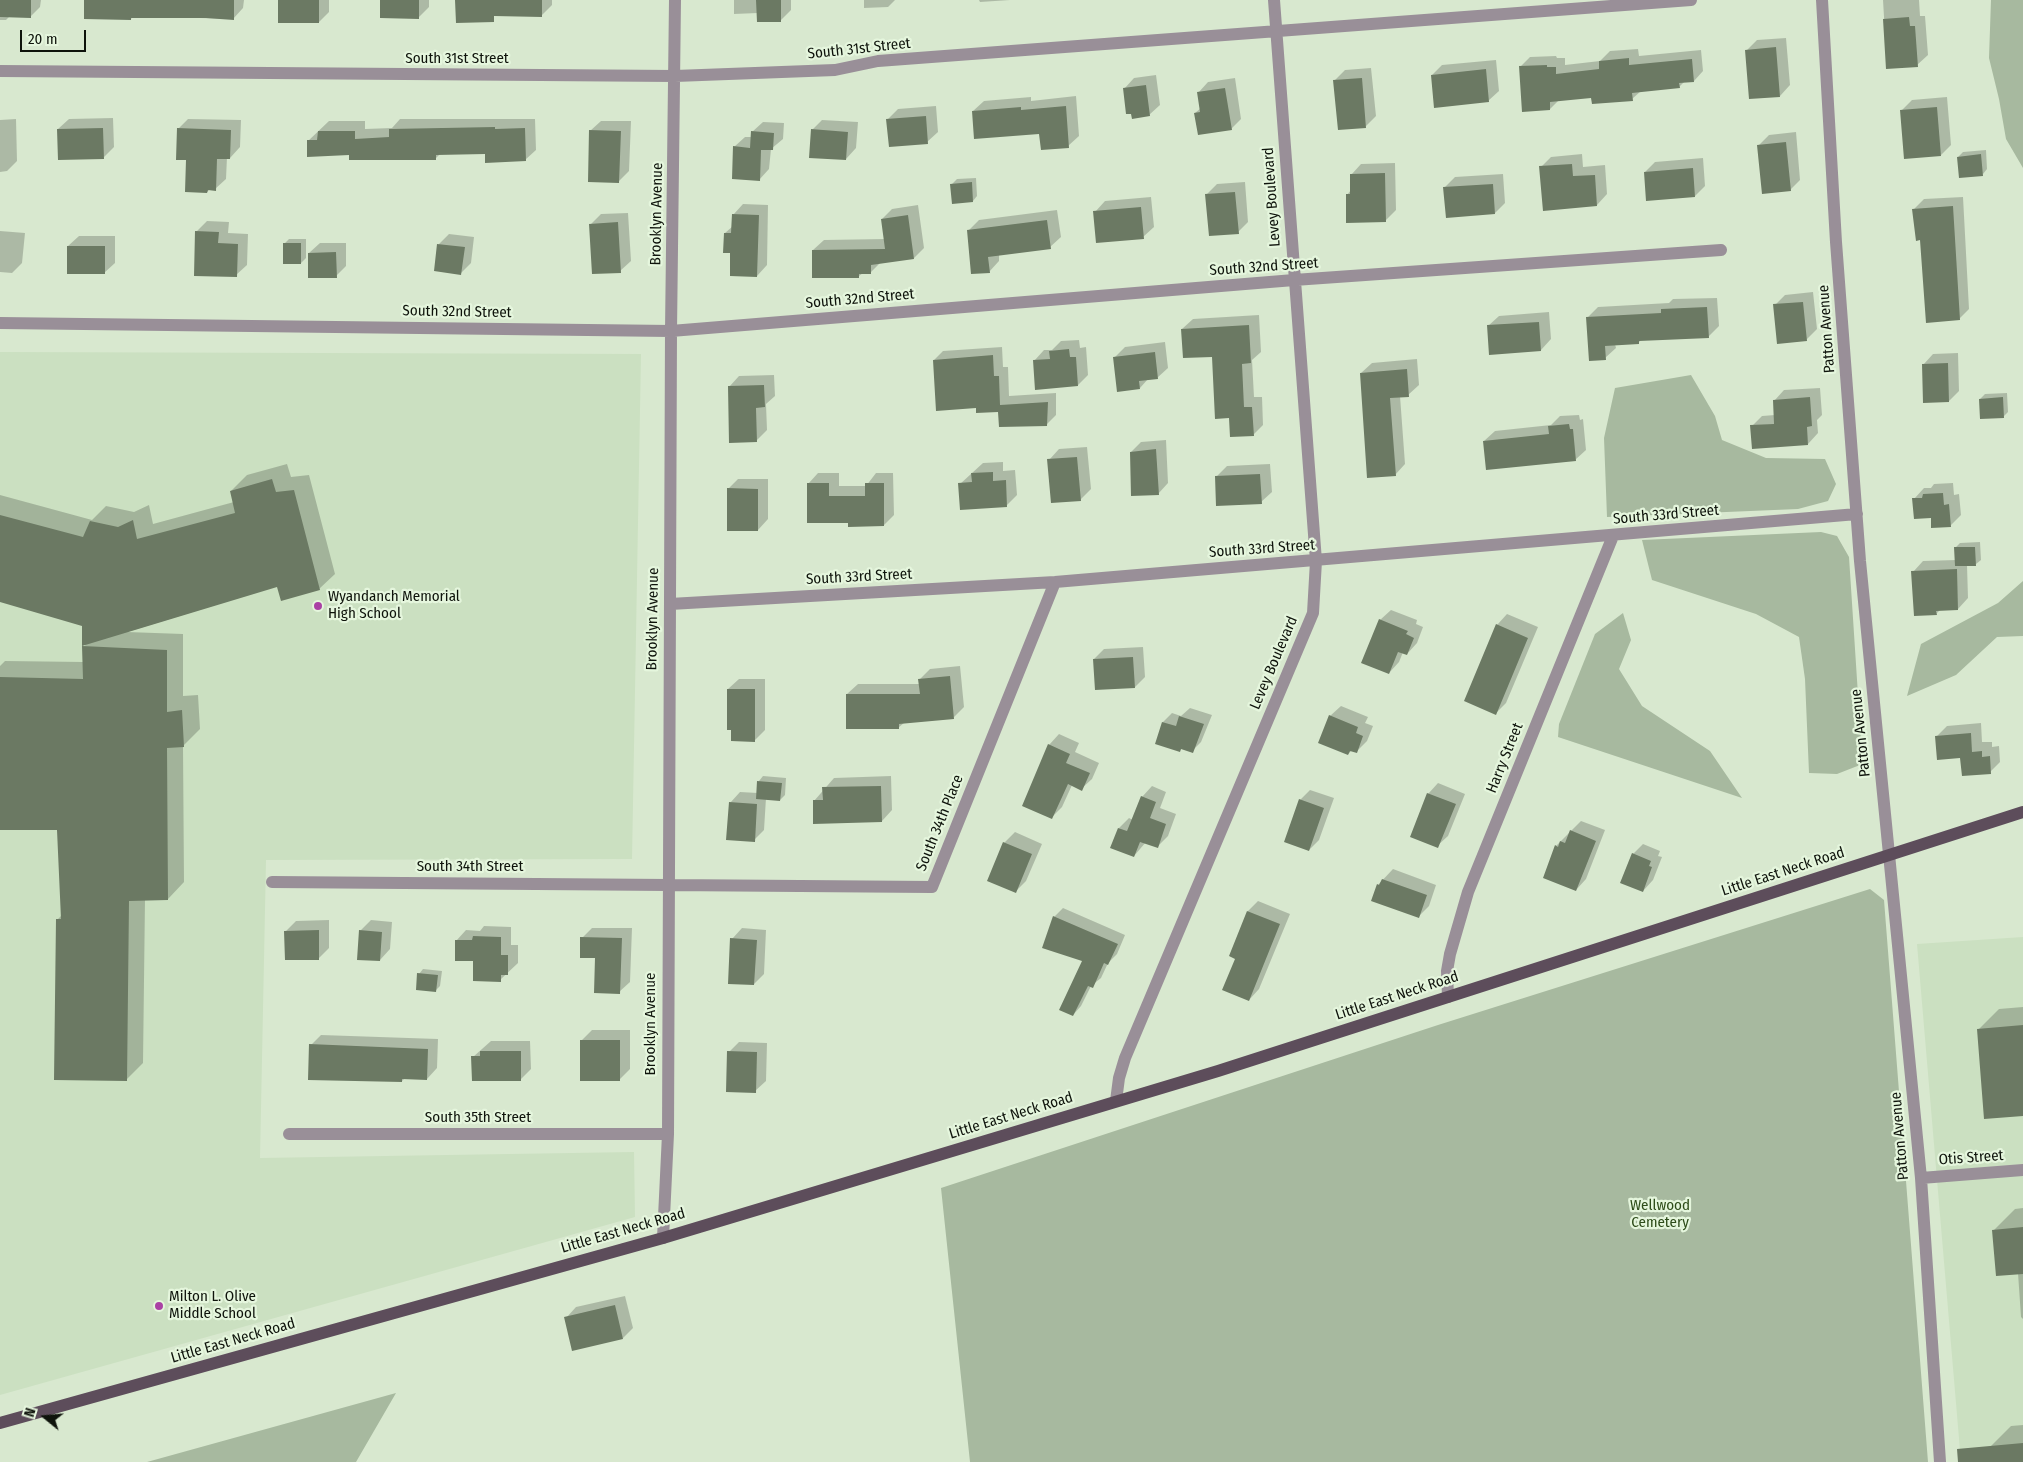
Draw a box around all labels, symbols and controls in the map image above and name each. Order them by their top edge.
scale bar [22,20,89,52]
text: 20 m [28,30,58,48]
street label: South 31st Street [807,35,911,63]
street label: South 31st Street [405,50,509,68]
street label: Levey Boulevard [1260,147,1284,247]
street label: Brooklyn Avenue [647,162,667,266]
street label: South 32nd Street [1209,254,1319,280]
street label: Patton Avenue [1815,284,1839,374]
street label: South 32nd Street [805,285,915,313]
street label: South 32nd Street [402,302,512,322]
street label: South 33rd Street [1612,501,1720,529]
street label: South 33rd Street [1208,536,1316,562]
street label: South 33rd Street [805,565,913,589]
street label: Brooklyn Avenue [643,567,663,671]
place label: Wyandanch Memorial High School [328,588,460,623]
marker: Wyandanch Memorial High School [312,600,324,612]
street label: Levey Boulevard [1246,614,1302,712]
street label: Patton Avenue [1847,688,1875,778]
street label: Harry Street [1483,720,1527,796]
street label: South 34th Place [912,772,968,874]
street label: Little East Neck Road [1719,844,1847,900]
street label: South 34th Street [417,858,523,876]
street label: Little East Neck Road [1333,968,1461,1024]
street label: Brooklyn Avenue [642,973,660,1075]
street label: Little East Neck Road [947,1089,1075,1143]
street label: Patton Avenue [1887,1091,1913,1181]
street label: South 35th Street [425,1109,531,1127]
street label: Otis Street [1938,1147,2004,1169]
park label: Wellwood Cemetery [1630,1197,1690,1232]
street label: Little East Neck Road [559,1205,687,1257]
place label: Milton L. Olive Middle School [169,1288,256,1323]
marker: Milton L. Olive Middle School [153,1300,165,1312]
street label: Little East Neck Road [169,1315,297,1367]
north arrow [20,1392,70,1442]
text: N [21,1406,40,1419]

